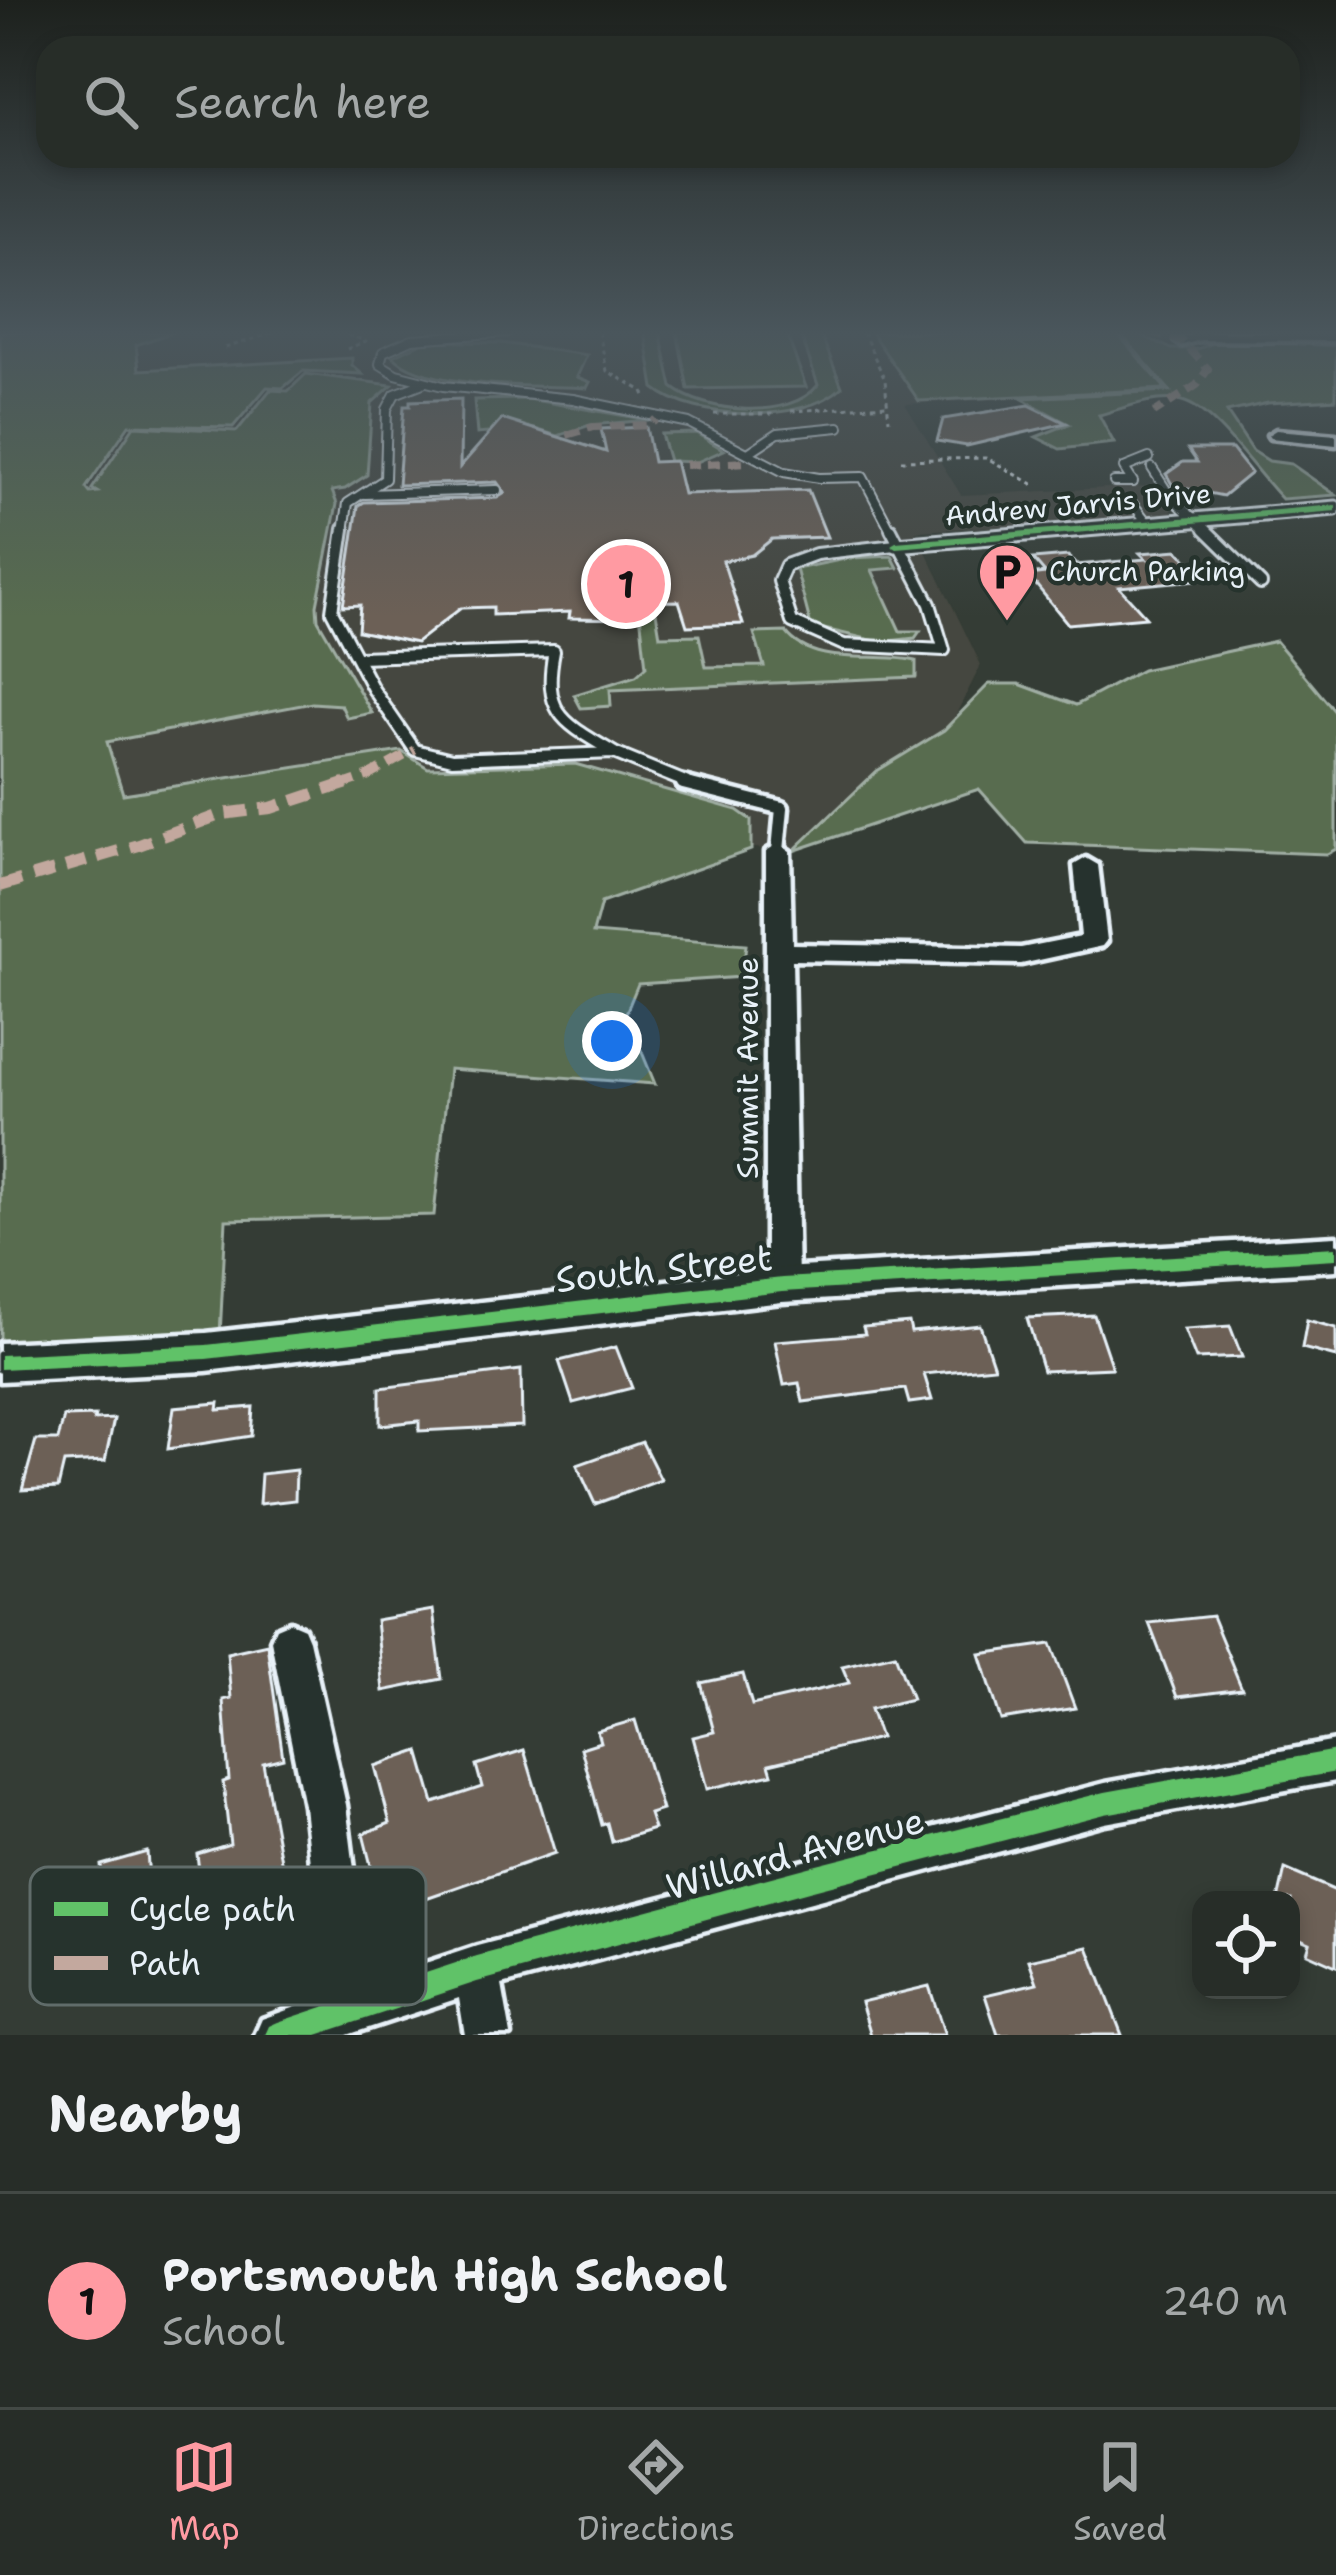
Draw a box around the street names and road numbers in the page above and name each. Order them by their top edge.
street label: Andrew Jarvis Drive [943,474,1212,535]
street label: Summit Avenue [727,957,768,1179]
street label: South Street [553,1233,775,1304]
street label: Willard Avenue [661,1795,930,1911]

